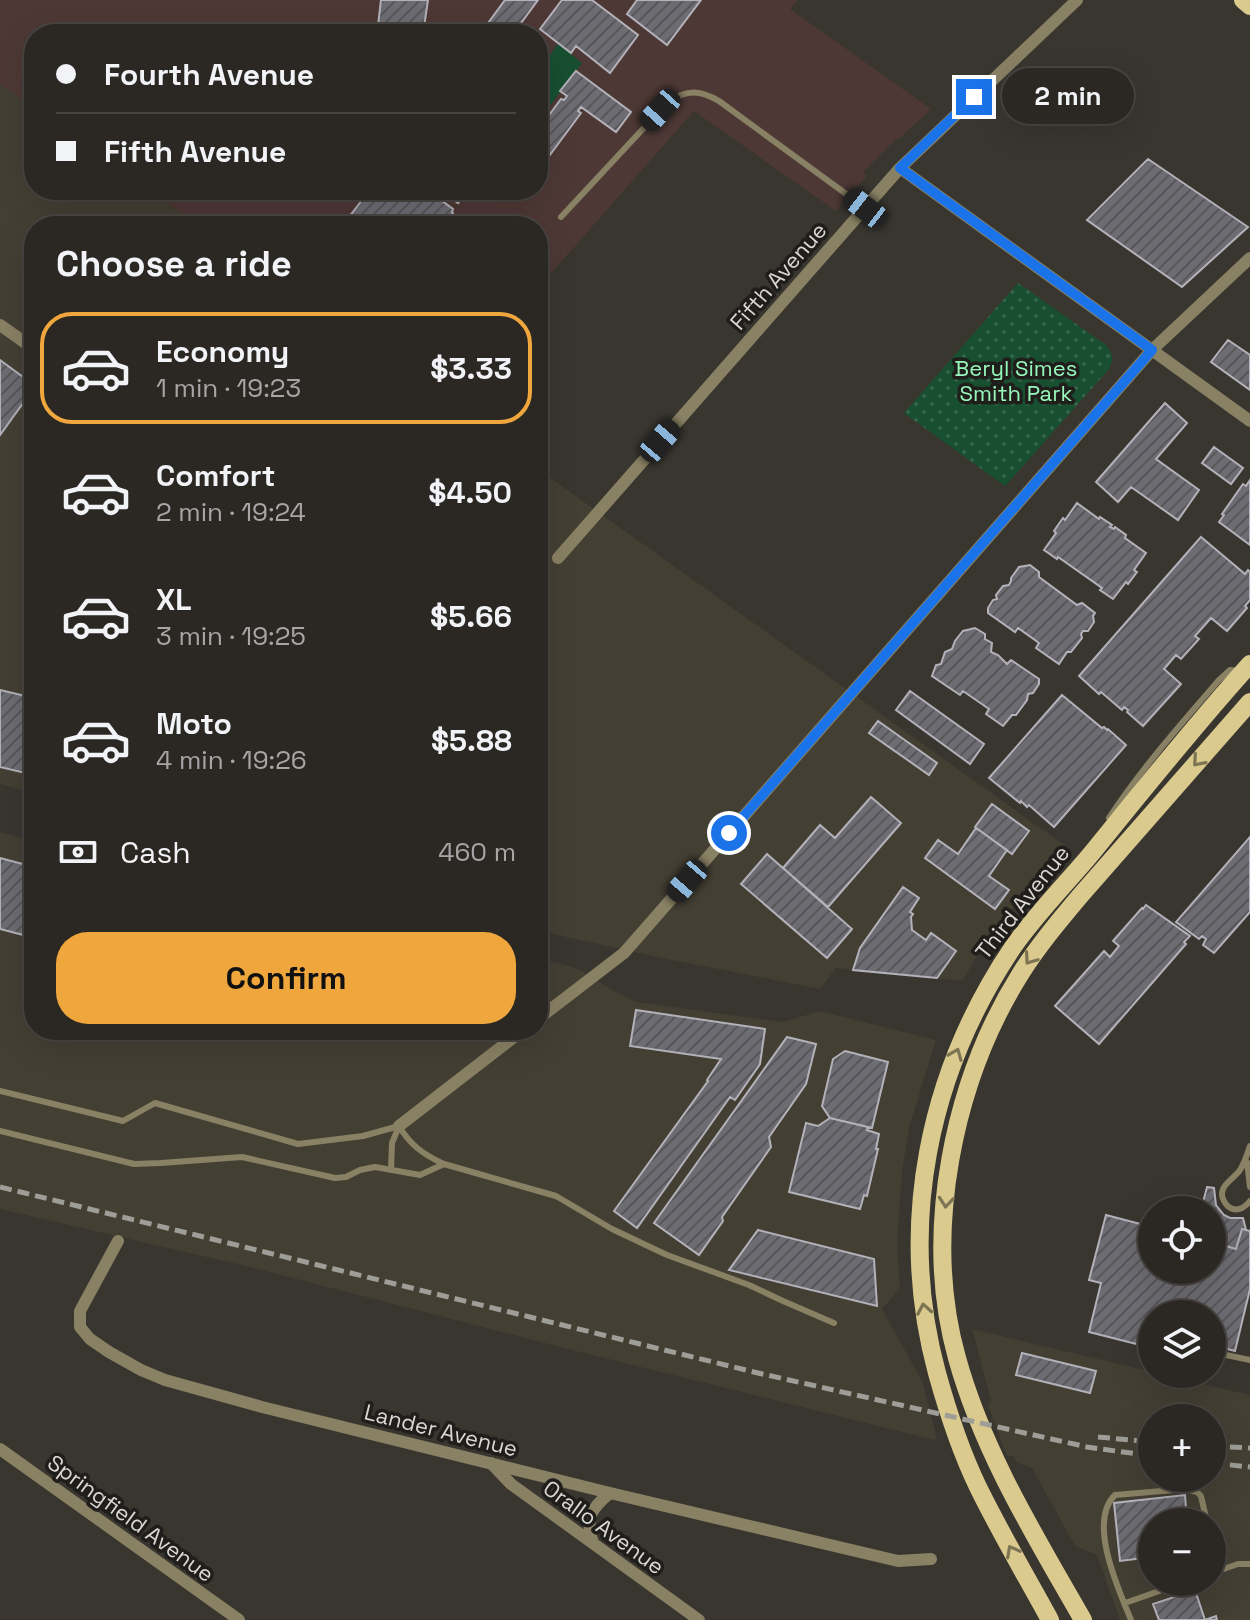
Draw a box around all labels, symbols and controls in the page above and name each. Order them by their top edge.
text: Fourth Avenue [104,55,314,94]
callout: 2 min [1002,69,1134,125]
route end [956,79,992,115]
text: 2 min [1034,79,1102,113]
car [635,84,685,136]
text: Fifth Avenue [104,132,286,171]
car [839,184,891,232]
street label: Fifth Avenue [724,217,832,335]
text: Choose a ride [56,241,292,287]
icon: car [60,332,132,404]
text: Economy [156,332,289,371]
text: $3.33 [430,349,512,388]
park label: Beryl Simes Smith Park [955,354,1077,407]
text: 1 min · 19:23 [156,371,301,405]
car [635,415,685,467]
icon: car [60,456,132,528]
text: Comfort [156,456,275,495]
text: $4.50 [428,473,512,512]
text: 2 min · 19:24 [156,495,306,529]
icon: car [60,580,132,652]
text: XL [156,580,192,619]
text: $5.66 [430,597,512,636]
text: 3 min · 19:25 [156,619,306,653]
icon: car [60,704,132,776]
text: Moto [156,704,232,743]
text: $5.88 [431,721,512,760]
text: 4 min · 19:26 [156,743,307,777]
one-way arrow [1194,751,1208,766]
route start [711,815,747,851]
icon: cash [56,830,100,874]
text: Cash [120,833,191,872]
text: 460 m [438,835,516,869]
street label: Third Avenue [969,839,1075,965]
car [662,855,712,907]
button: Confirm [56,932,516,1024]
one-way arrow [1025,951,1040,965]
one-way arrow [946,1048,963,1062]
one-way arrow [937,1196,954,1209]
map controls [1138,1196,1226,1596]
button: locate [1138,1196,1226,1284]
button: layers [1138,1300,1226,1388]
one-way arrow [917,1302,934,1315]
street label: Lander Avenue [362,1397,520,1463]
button: + [1138,1404,1226,1492]
street label: Springfield Avenue [42,1448,220,1588]
street label: Orallo Avenue [538,1474,670,1580]
button: − [1138,1508,1226,1596]
one-way arrow [1007,1545,1022,1560]

